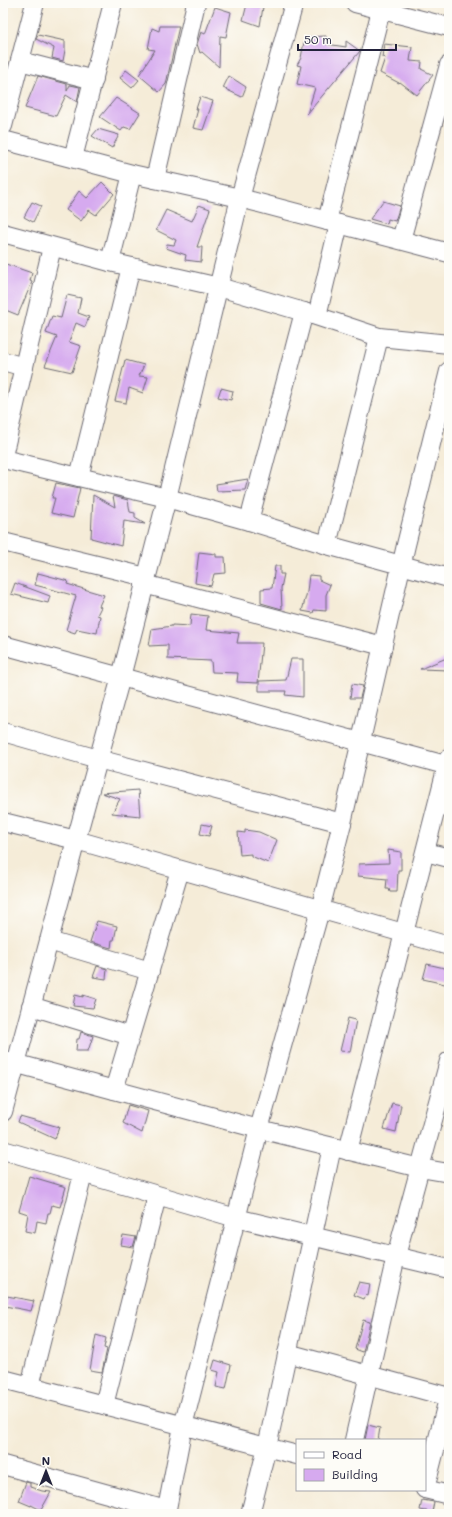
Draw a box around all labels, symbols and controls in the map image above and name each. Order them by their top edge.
scale bar [298,26,396,52]
text: 50 m [304,31,332,47]
legend [296,1439,426,1491]
text: Road [332,1446,362,1462]
north arrow [26,1451,66,1491]
text: N [42,1453,50,1468]
text: Building [332,1466,378,1482]

